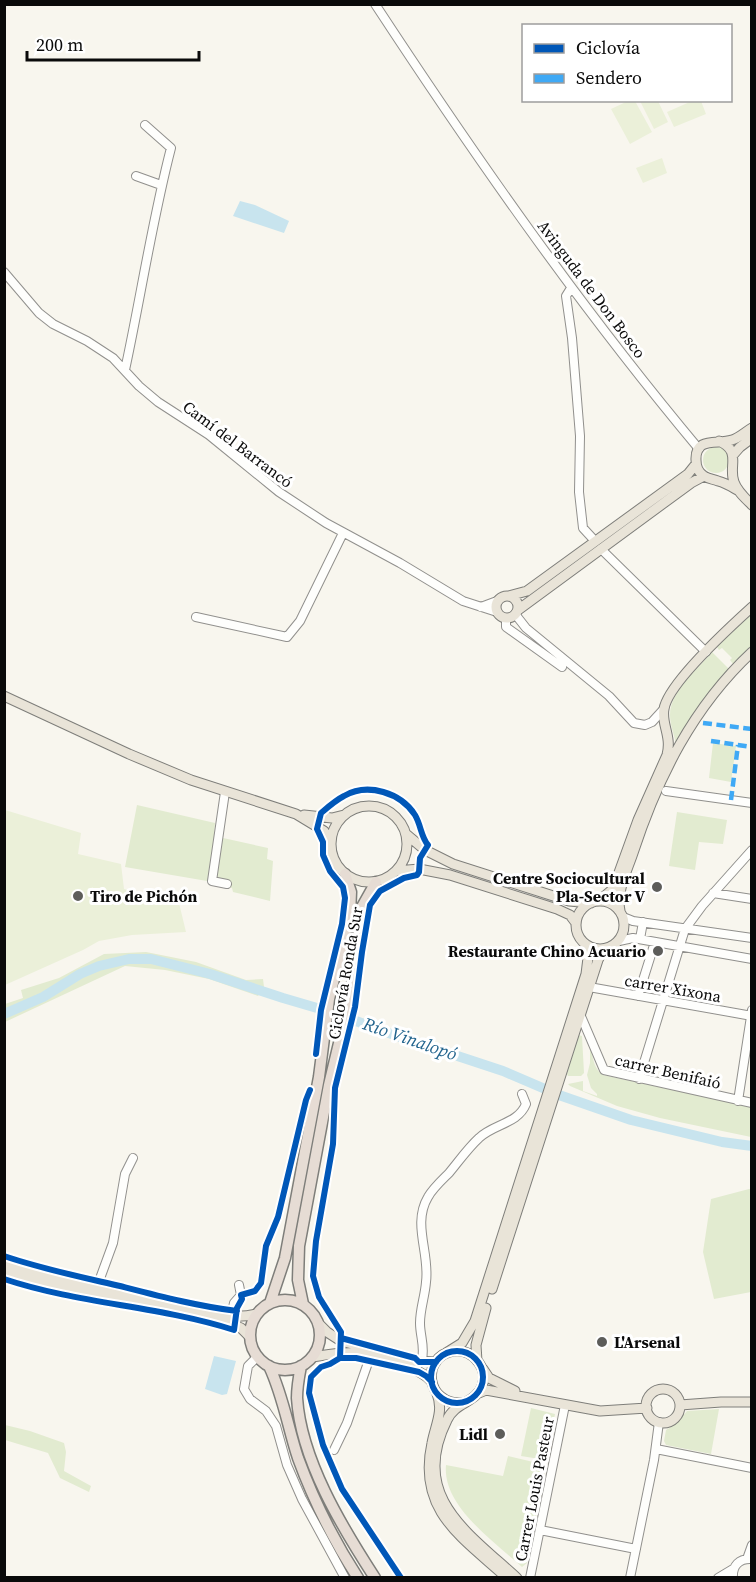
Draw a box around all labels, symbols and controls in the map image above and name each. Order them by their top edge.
scale bar [27,24,200,62]
legend [522,24,732,102]
text: 200 m [36,32,83,57]
text: Ciclovía [576,35,641,60]
text: Sendero [576,65,642,90]
street label: Avinguda de Don Bosco [533,216,651,363]
street label: Camí del Barrancó [178,395,298,493]
place label: Centre Sociocultural Pla-Sector V [493,867,645,907]
marker: Centre Sociocultural Pla-Sector V [650,880,664,894]
place label: Tiro de Pichón [90,885,197,907]
marker: Tiro de Pichón [71,889,85,903]
street label: Ciclovía Ronda Sur [322,905,368,1041]
place label: Restaurante Chino Acuario [448,940,646,962]
marker: Restaurante Chino Acuario [651,944,665,958]
street label: carrer Xixona [623,969,724,1007]
water label: Río Vinalopó [359,1010,461,1066]
street label: carrer Benifaió [613,1048,723,1094]
place label: L'Arsenal [614,1331,680,1353]
marker: L'Arsenal [595,1335,609,1349]
street label: Carrer Louis Pasteur [509,1414,559,1563]
place label: Lidl [459,1423,488,1445]
marker: Lidl [493,1427,507,1441]

